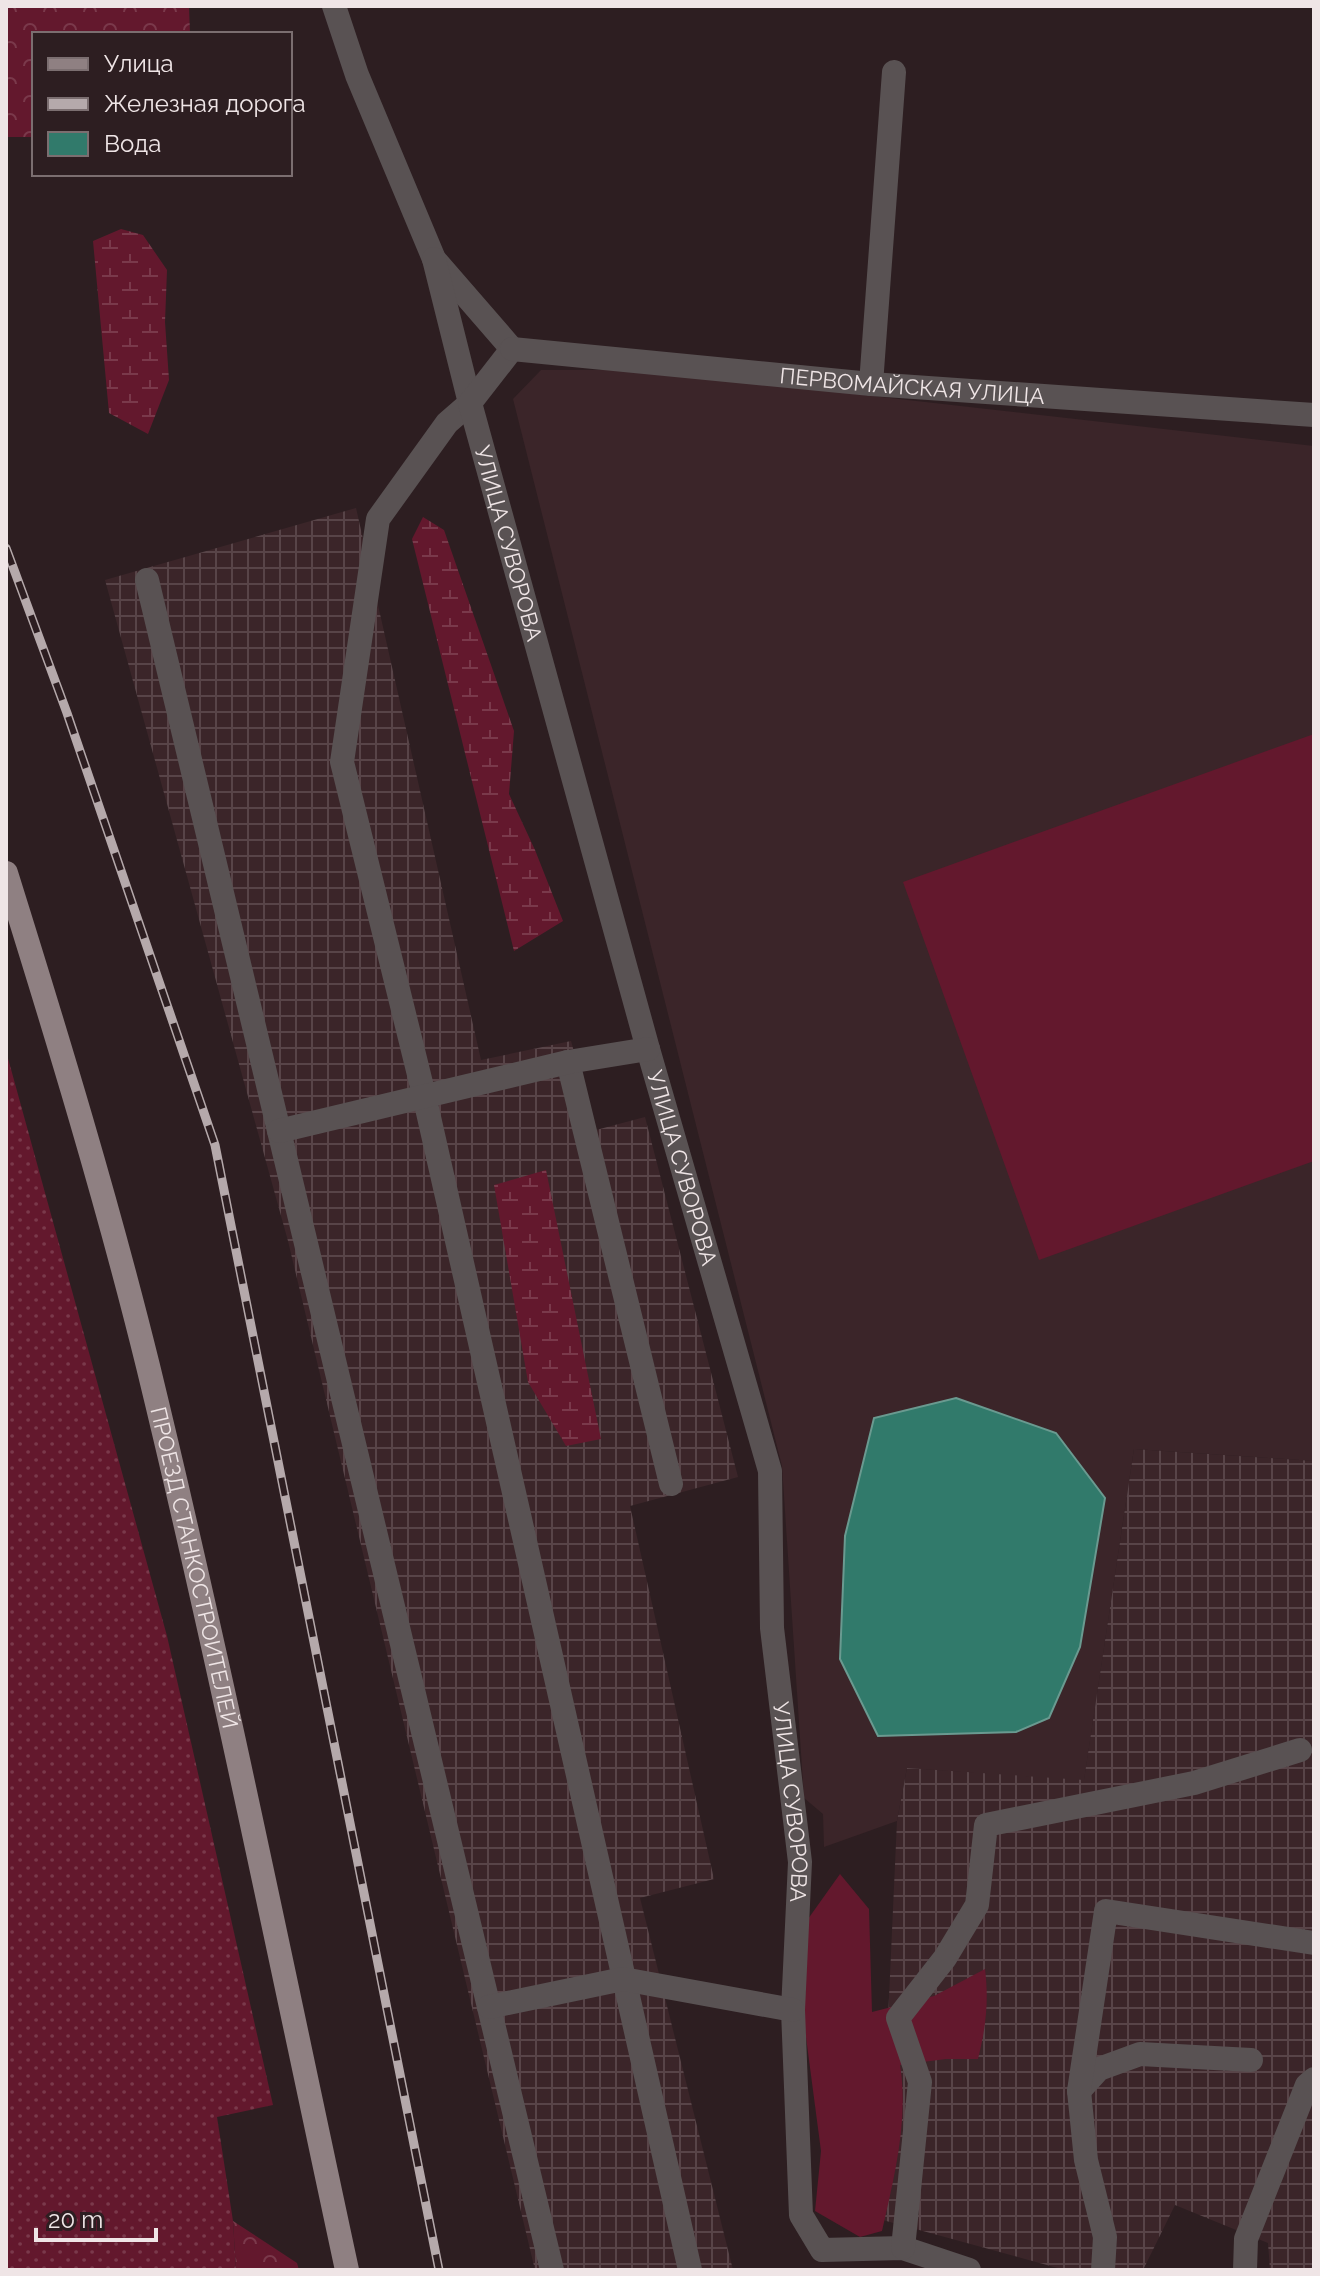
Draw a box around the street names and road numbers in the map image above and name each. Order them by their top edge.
street label: ПЕРВОМАЙСКАЯ УЛИЦА [779,362,1046,409]
street label: УЛИЦА СУВОРОВА [469,443,548,644]
street label: УЛИЦА СУВОРОВА [642,1067,723,1268]
street label: ПРОЕЗД СТАНКОСТРОИТЕЛЕЙ [145,1404,244,1731]
street label: УЛИЦА СУВОРОВА [768,1700,813,1903]

